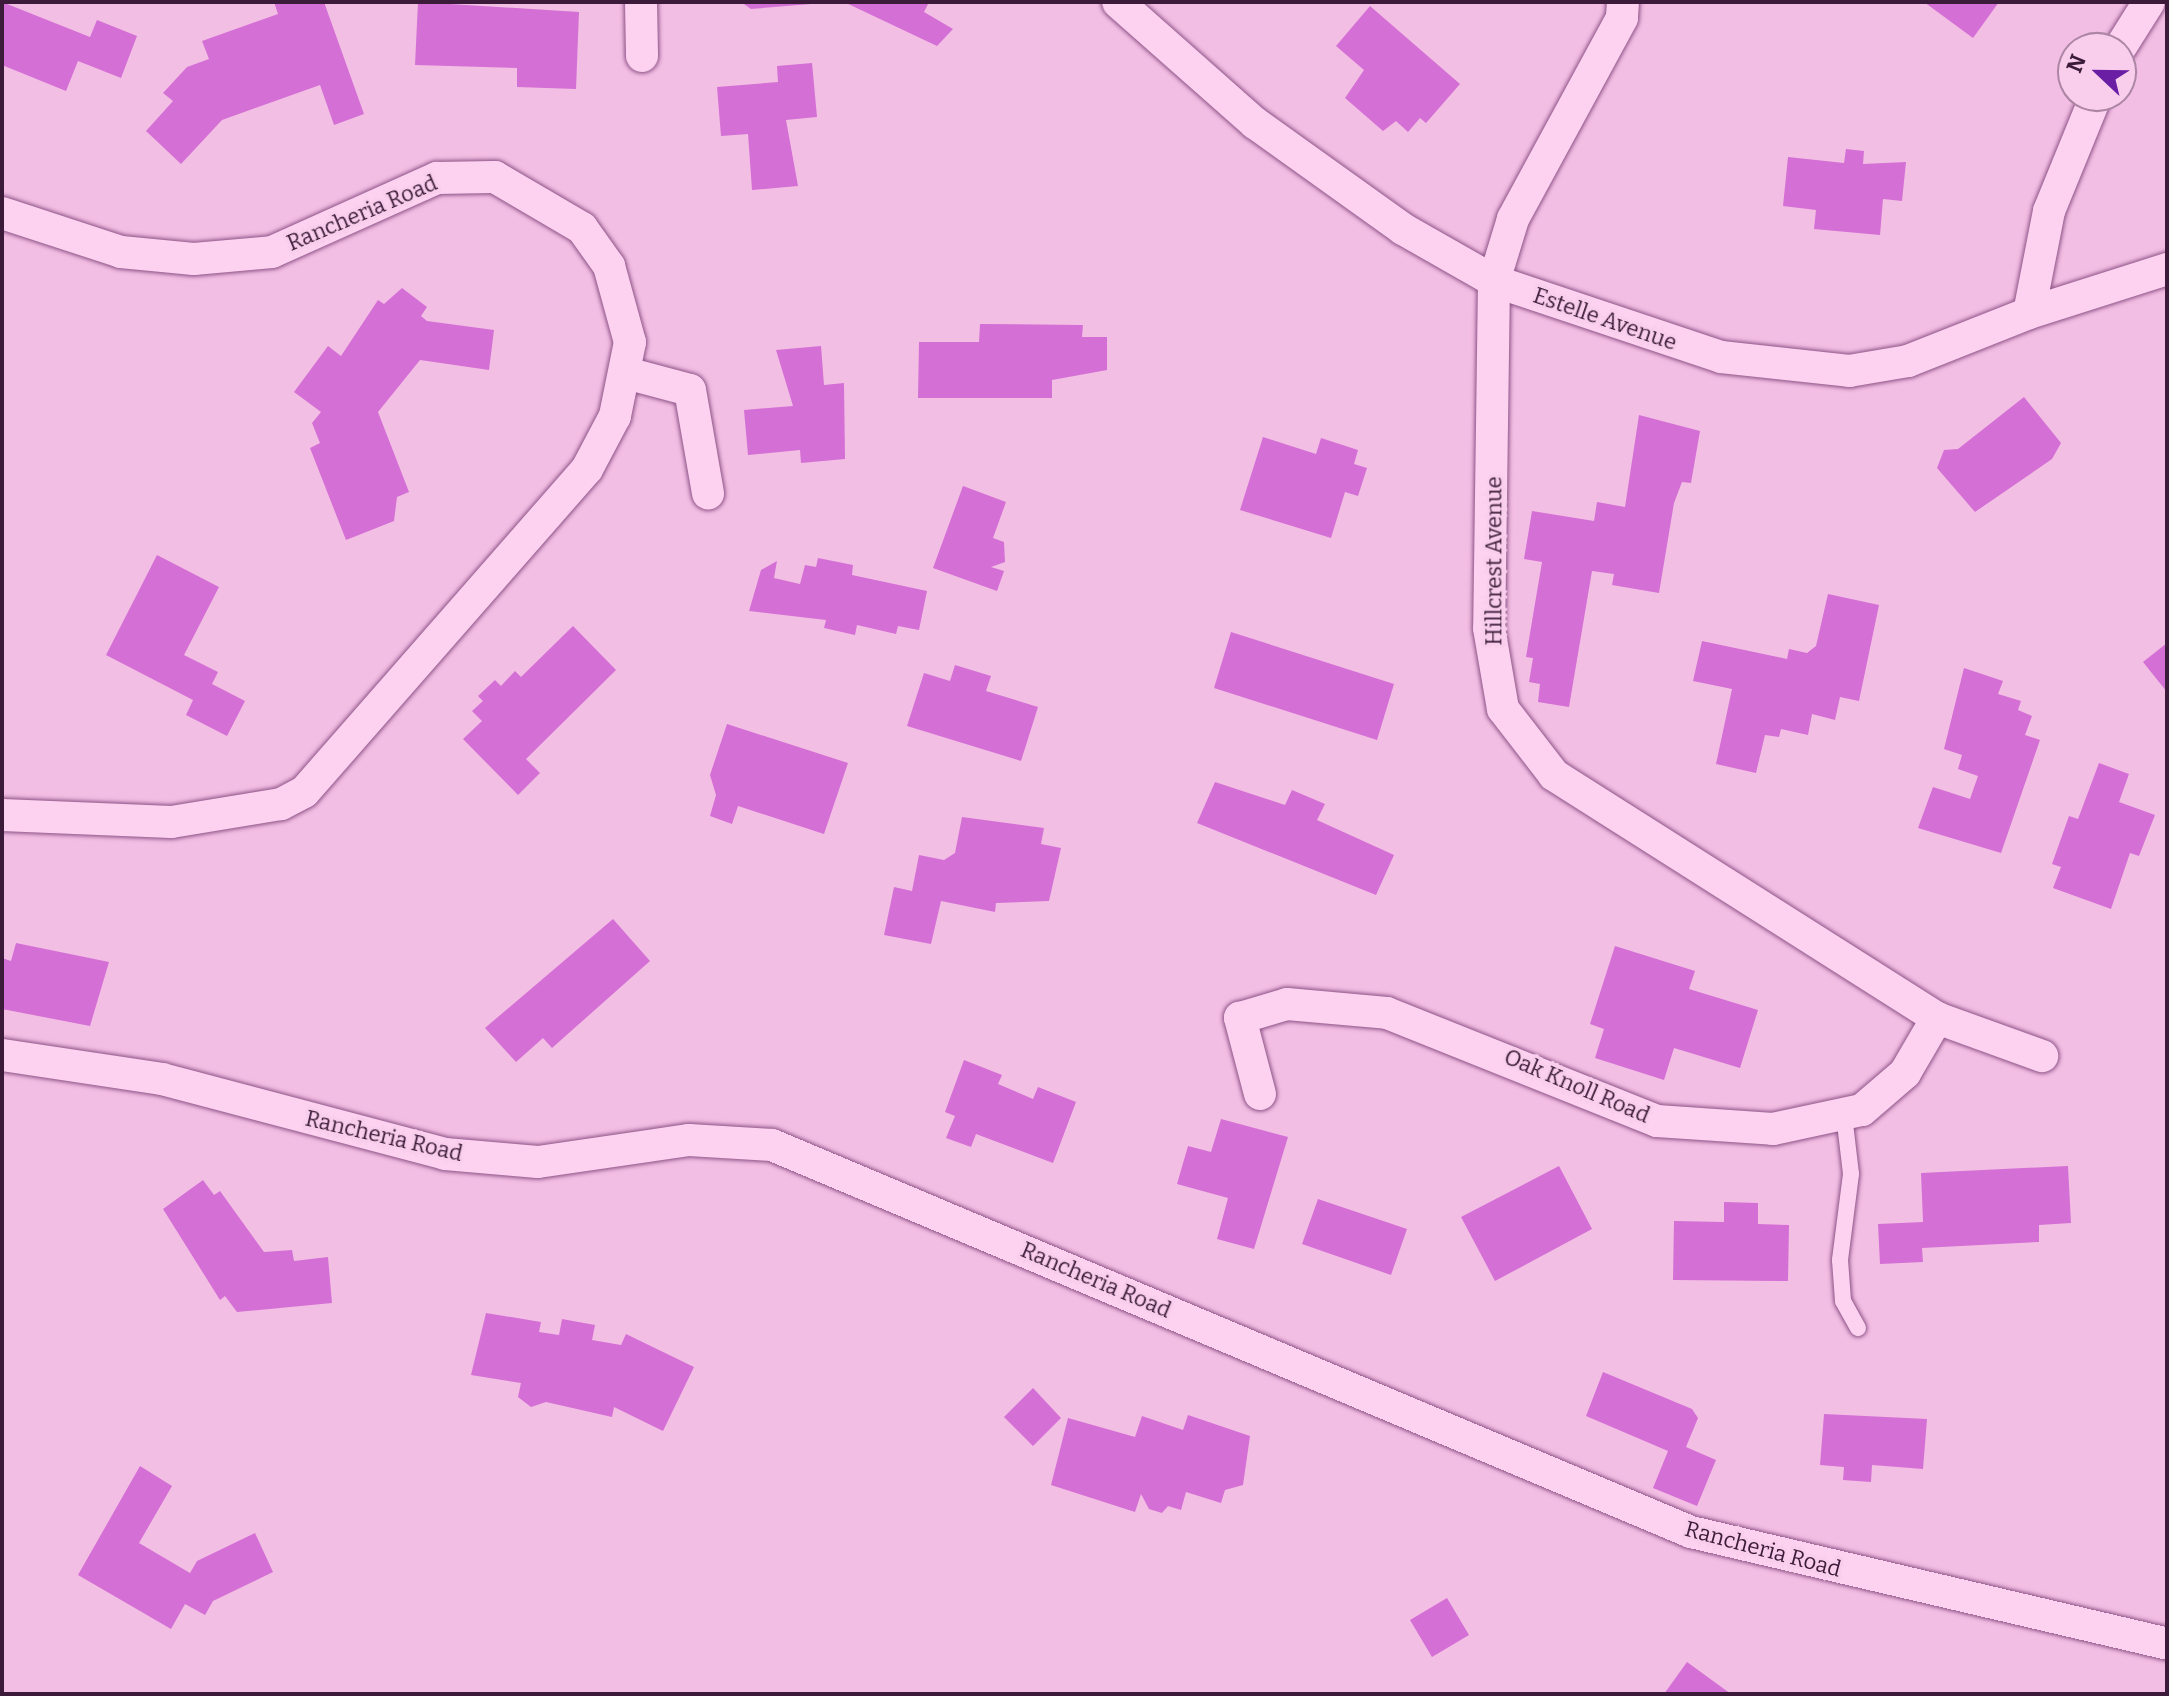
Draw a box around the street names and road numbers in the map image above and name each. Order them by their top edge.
street label: Rancheria Road [283,169,441,257]
street label: Estelle Avenue [1530,282,1680,356]
street label: Hillcrest Avenue [1481,476,1507,646]
street label: Oak Knoll Road [1500,1043,1654,1129]
street label: Rancheria Road [303,1105,465,1167]
street label: Rancheria Road [1017,1236,1175,1324]
street label: Rancheria Road [1682,1515,1844,1583]

